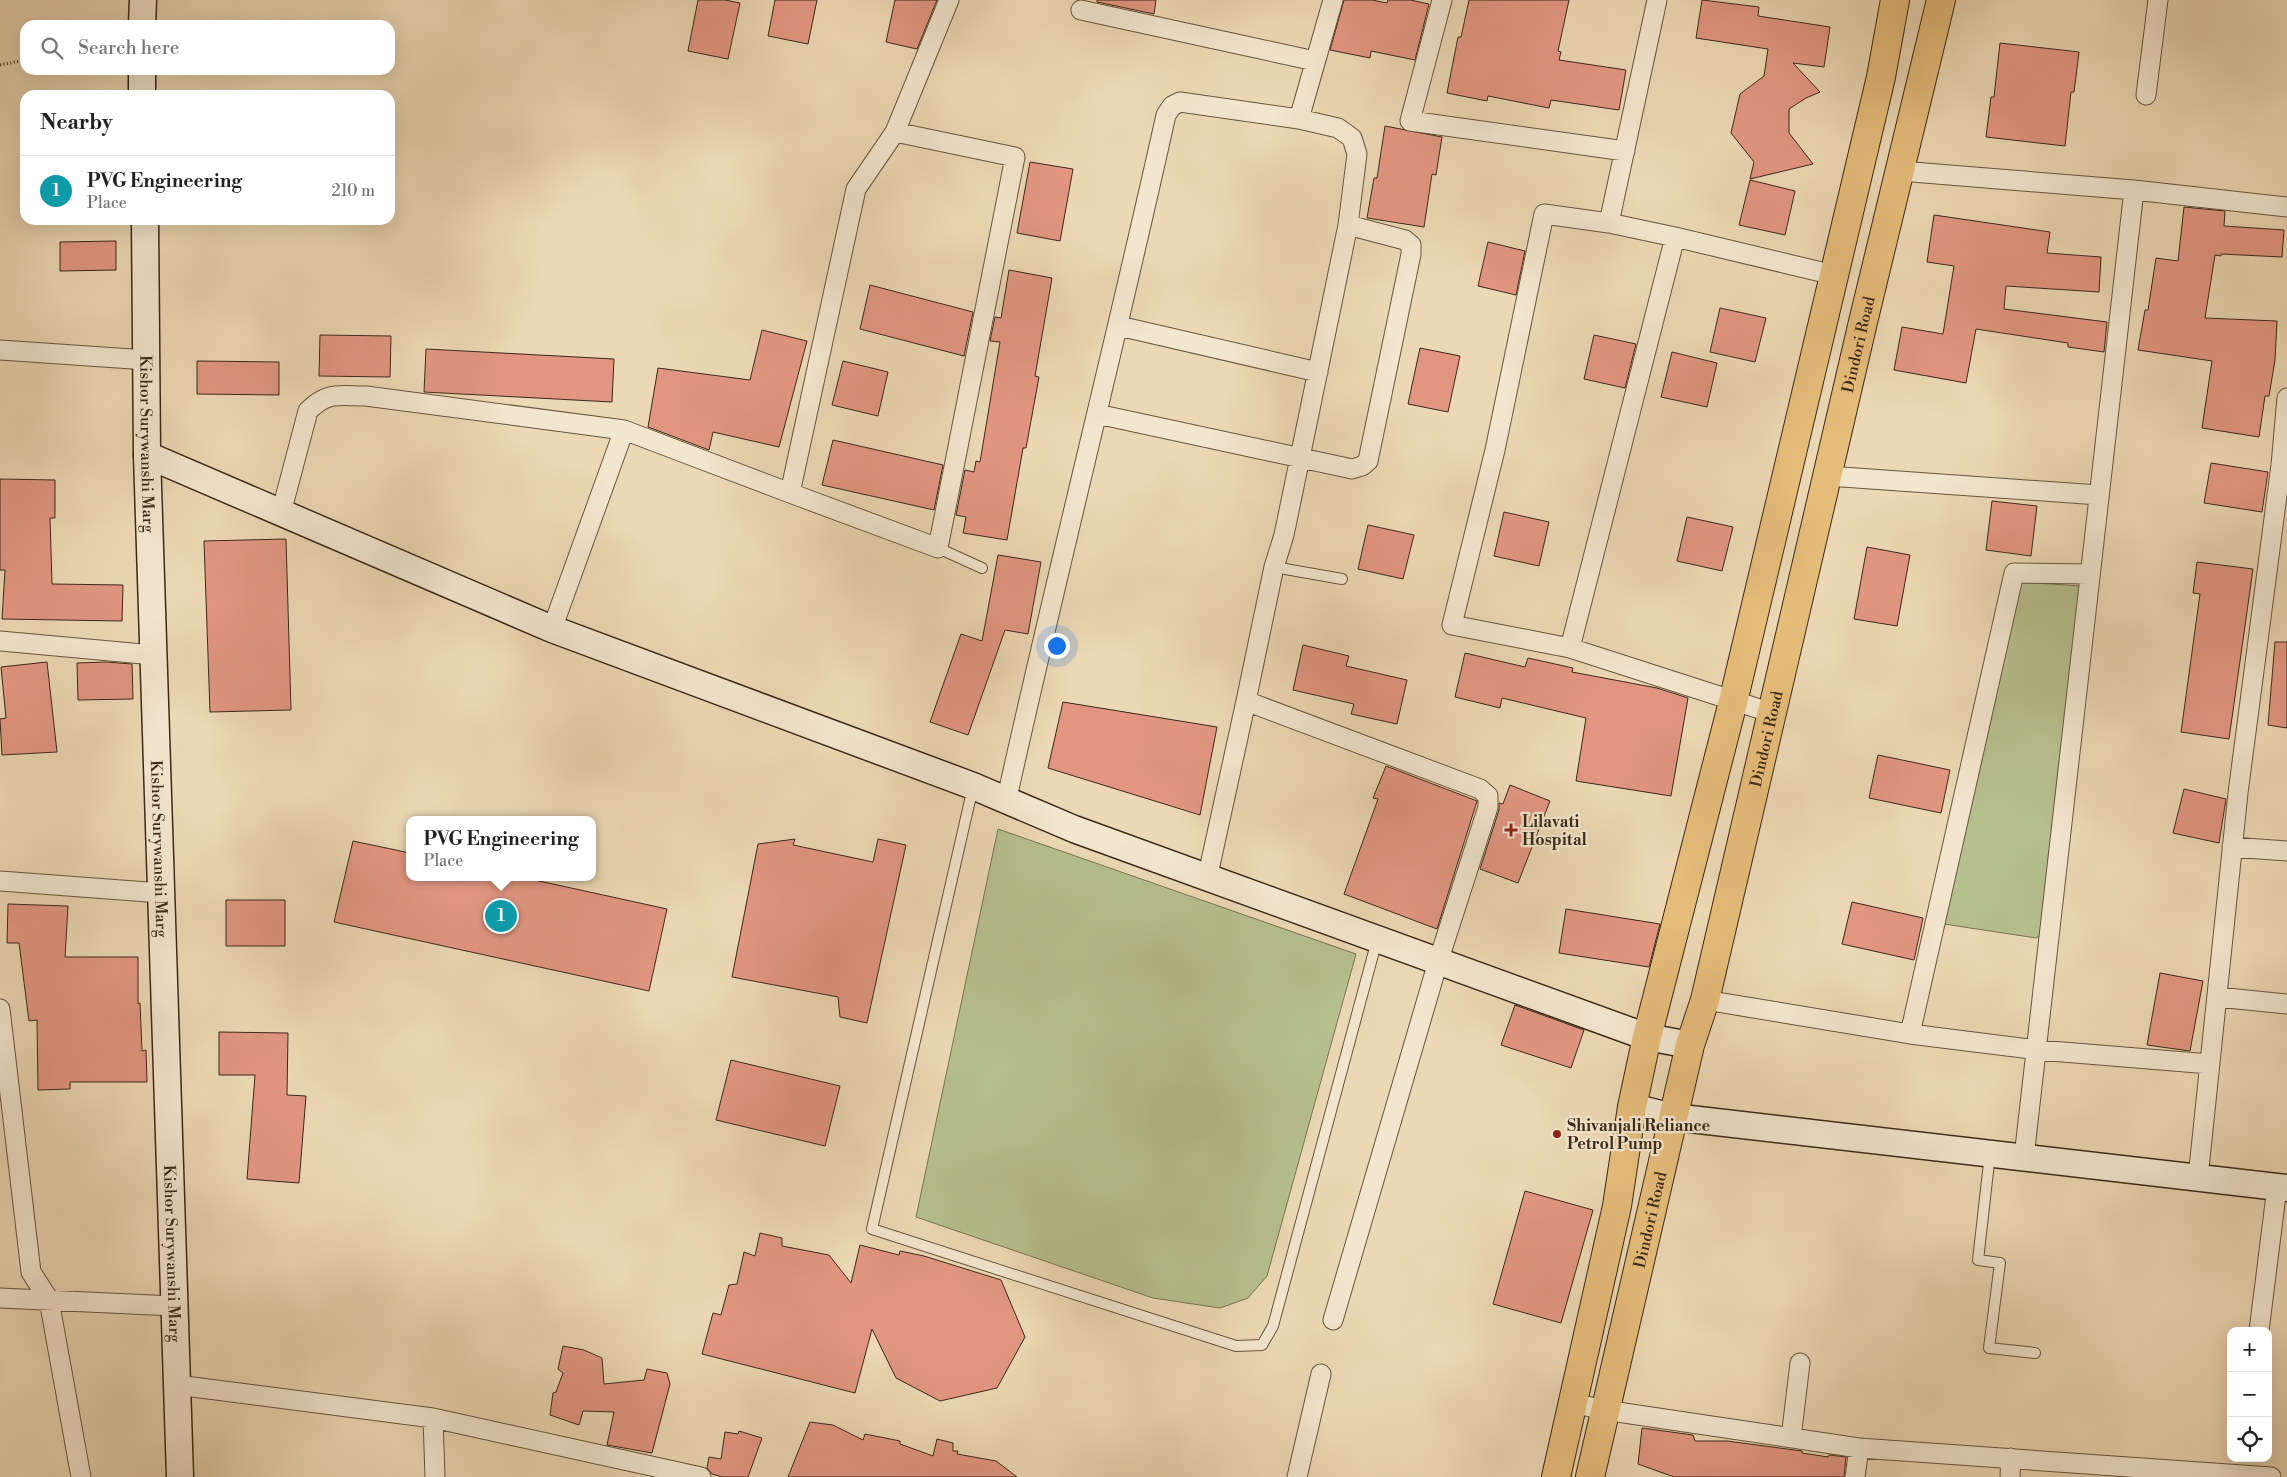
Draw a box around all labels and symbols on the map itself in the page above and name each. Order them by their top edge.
street label: Dindori Road [1838,294,1880,395]
street label: Kishor Surywanshi Marg [135,355,159,534]
your location [1044,633,1070,659]
street label: Dindori Road [1746,689,1788,789]
street label: Kishor Surywanshi Marg [146,760,172,939]
place label: Lilavati Hospital [1522,812,1588,850]
marker: Lilavati Hospital [1504,823,1518,837]
pin: 1 [485,897,517,935]
place label: Shivanjali Reliance Petrol Pump [1567,1116,1711,1154]
marker: Shivanjali Reliance Petrol Pump [1551,1128,1563,1140]
street label: Kishor Surywanshi Marg [159,1165,185,1343]
street label: Dindori Road [1630,1170,1671,1270]

